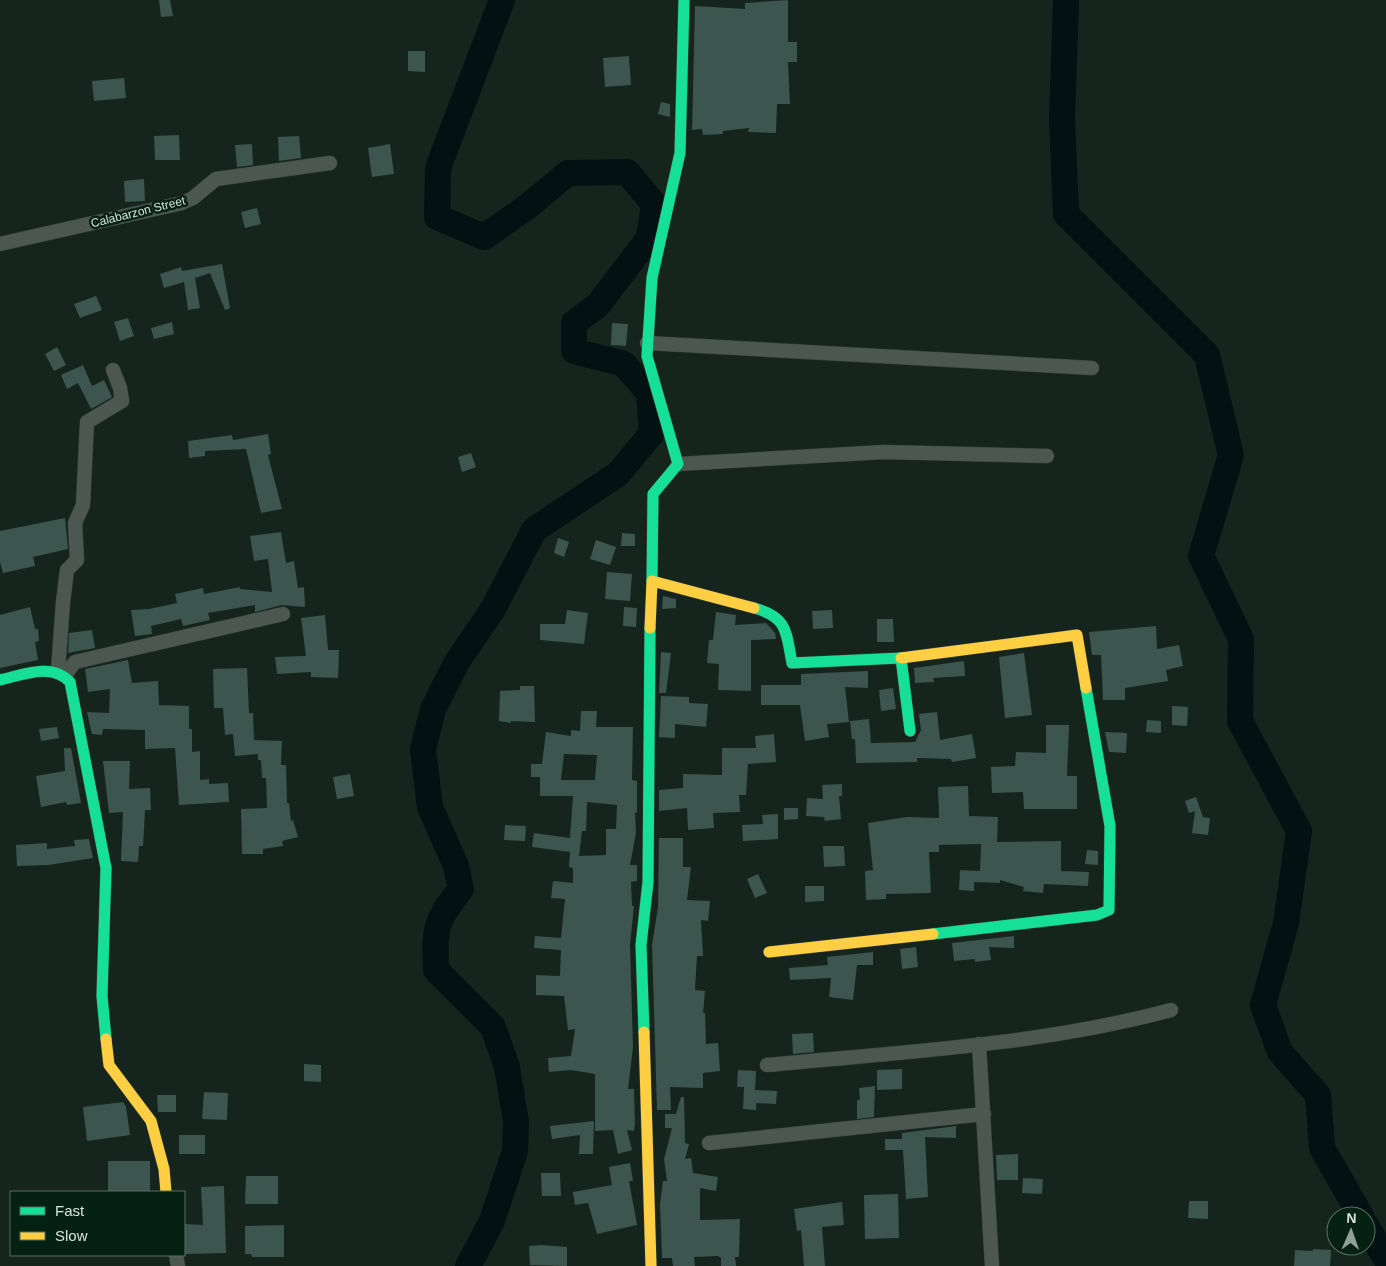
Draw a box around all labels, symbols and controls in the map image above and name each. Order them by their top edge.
street label: Calabarzon Street [89,193,187,230]
legend [10,1191,185,1256]
text: Fast [55,1202,85,1219]
north arrow [1326,1206,1376,1256]
text: N [1346,1210,1357,1226]
text: Slow [55,1227,88,1244]

